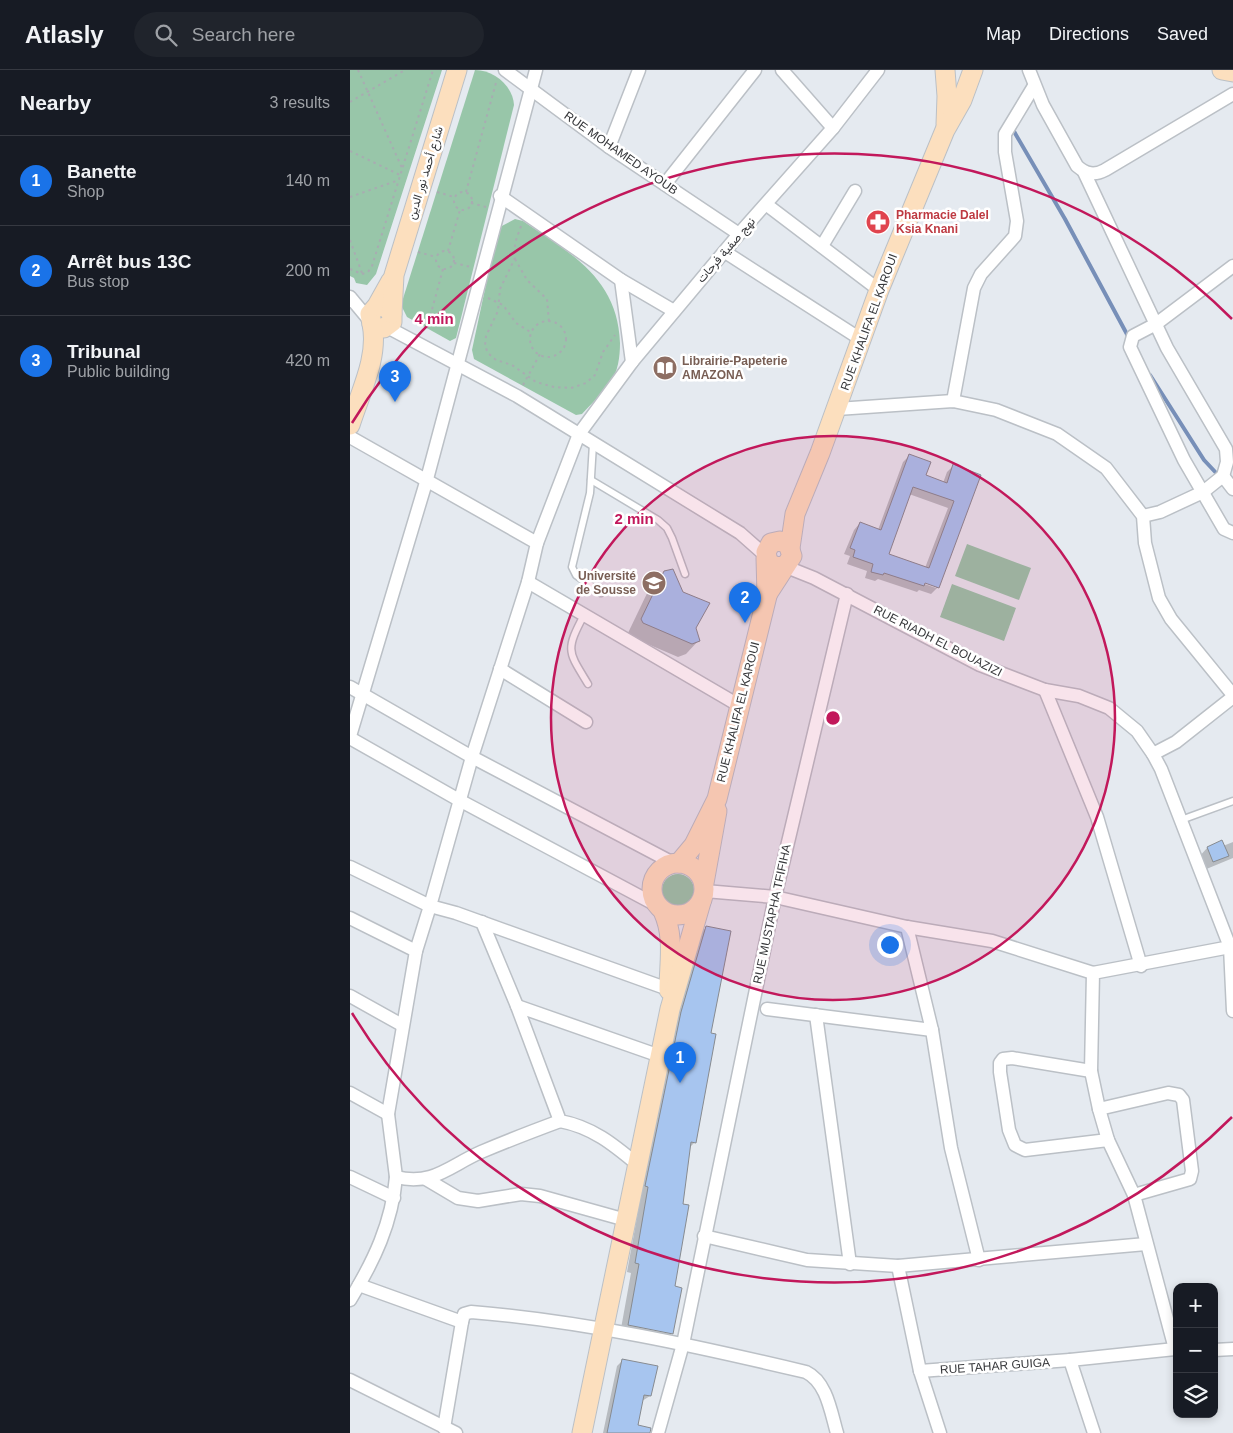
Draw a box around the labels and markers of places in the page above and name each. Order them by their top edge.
place label: Pharmacie Dalel Ksia Knani [896,208,989,236]
pharmacy icon: Pharmacie Dalel Ksia Knani [865,209,891,235]
place label: Librairie-Papeterie AMAZONA [682,354,788,382]
library icon: Librairie-Papeterie AMAZONA [652,355,678,381]
pin: 3 [379,361,411,402]
place label: Université de Sousse [576,569,636,597]
school or university icon: Université de Sousse [641,570,667,596]
pin: 2 [729,582,761,623]
centre of rings [824,709,842,727]
pin: 1 [664,1042,696,1083]

